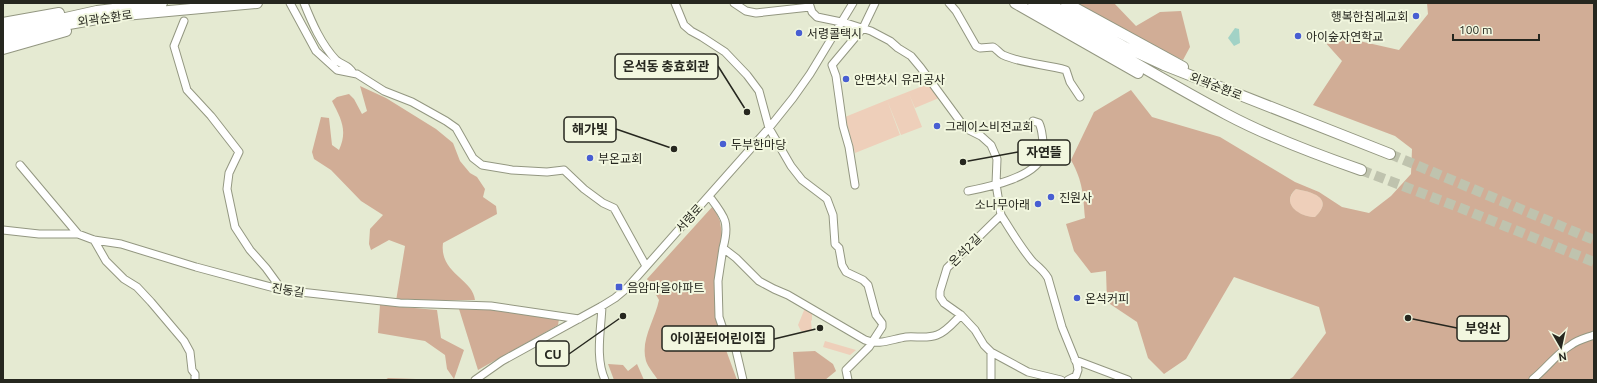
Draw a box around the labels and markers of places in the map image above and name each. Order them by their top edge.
place label: 행복한침례교회 [1331,10,1408,23]
marker: 행복한침례교회 [1411,11,1421,21]
place label: 서령콜택시 [807,27,862,40]
marker: 서령콜택시 [794,28,804,38]
place label: 아이숲자연학교 [1306,30,1383,43]
marker: 아이숲자연학교 [1293,31,1303,41]
callout: 온석동 충효회관 [615,54,718,79]
place label: 안면샷시 유리공사 [854,73,945,86]
marker: 안면샷시 유리공사 [841,74,851,84]
callout: 해가빛 [564,117,616,142]
place label: 그레이스비전교회 [945,120,1033,133]
marker: 그레이스비전교회 [932,121,942,131]
place label: 두부한마당 [731,138,786,151]
marker: 두부한마당 [718,139,728,149]
callout: 자연뜰 [1018,140,1070,165]
place label: 부온교회 [598,152,642,165]
marker: 부온교회 [585,153,595,163]
place label: 진원사 [1059,191,1092,204]
marker: 진원사 [1046,192,1056,202]
place label: 소나무아래 [975,198,1030,211]
marker: 소나무아래 [1033,199,1043,209]
place label: 음암마을아파트 [627,281,704,294]
marker: 음암마을아파트 [614,282,624,292]
place label: 온석커피 [1085,292,1129,305]
marker: 온석커피 [1072,293,1082,303]
callout: 부엉산 [1457,316,1509,341]
callout: 아이꿈터어린이집 [662,326,774,351]
callout: CU [536,341,569,366]

